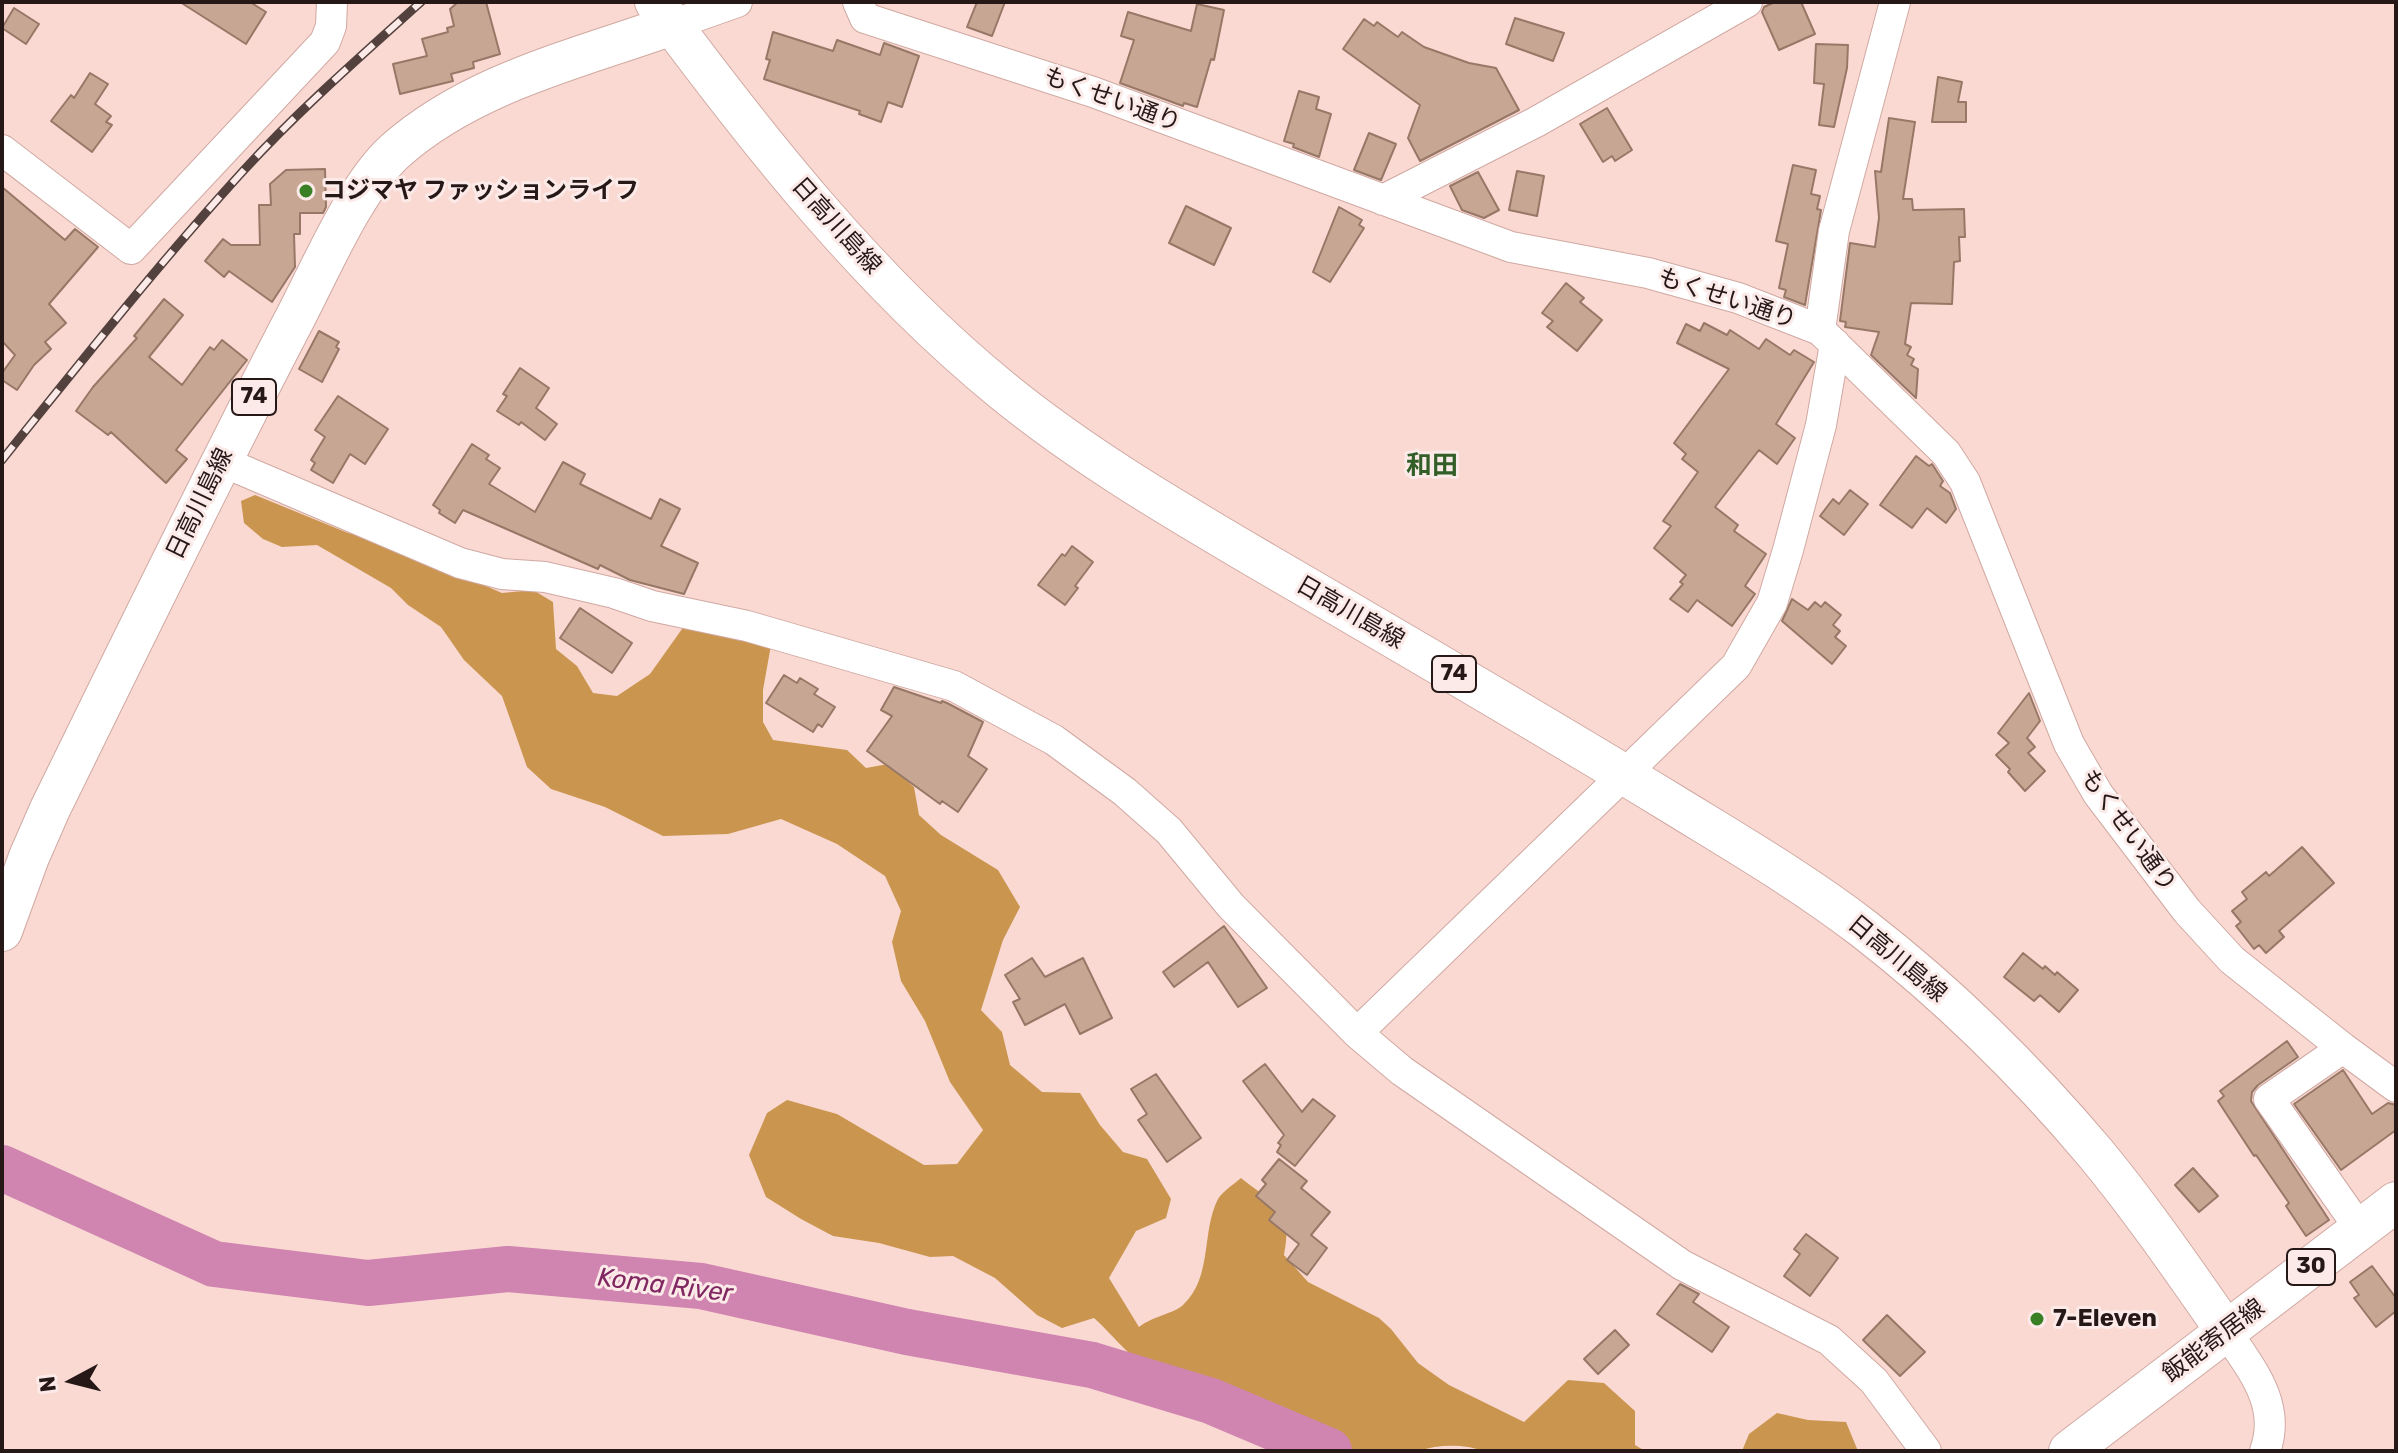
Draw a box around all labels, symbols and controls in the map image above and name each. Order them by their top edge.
street label: もくせい通り [1039,62,1185,138]
street label: 日高川島線 [785,172,887,280]
place label: コジマヤ ファッションライフ [322,177,639,205]
marker: コジマヤ ファッションライフ [297,182,315,200]
street label: もくせい通り [1654,263,1800,335]
road number: 74 [232,379,276,415]
street label: 日高川島線 [161,444,239,564]
district label: 和田 [1406,450,1458,482]
street label: 日高川島線 [1291,571,1409,655]
road number: 74 [1432,656,1476,692]
street label: もくせい通り [2074,764,2182,898]
street label: 日高川島線 [1842,909,1952,1009]
road number: 30 [2287,1249,2335,1285]
water label: Koma River [596,1262,734,1310]
street label: 飯能寄居線 [2157,1293,2271,1389]
place label: 7-Eleven [2053,1305,2157,1333]
marker: 7-Eleven [2028,1310,2046,1328]
north arrow [32,1341,112,1421]
text: N [33,1374,62,1393]

